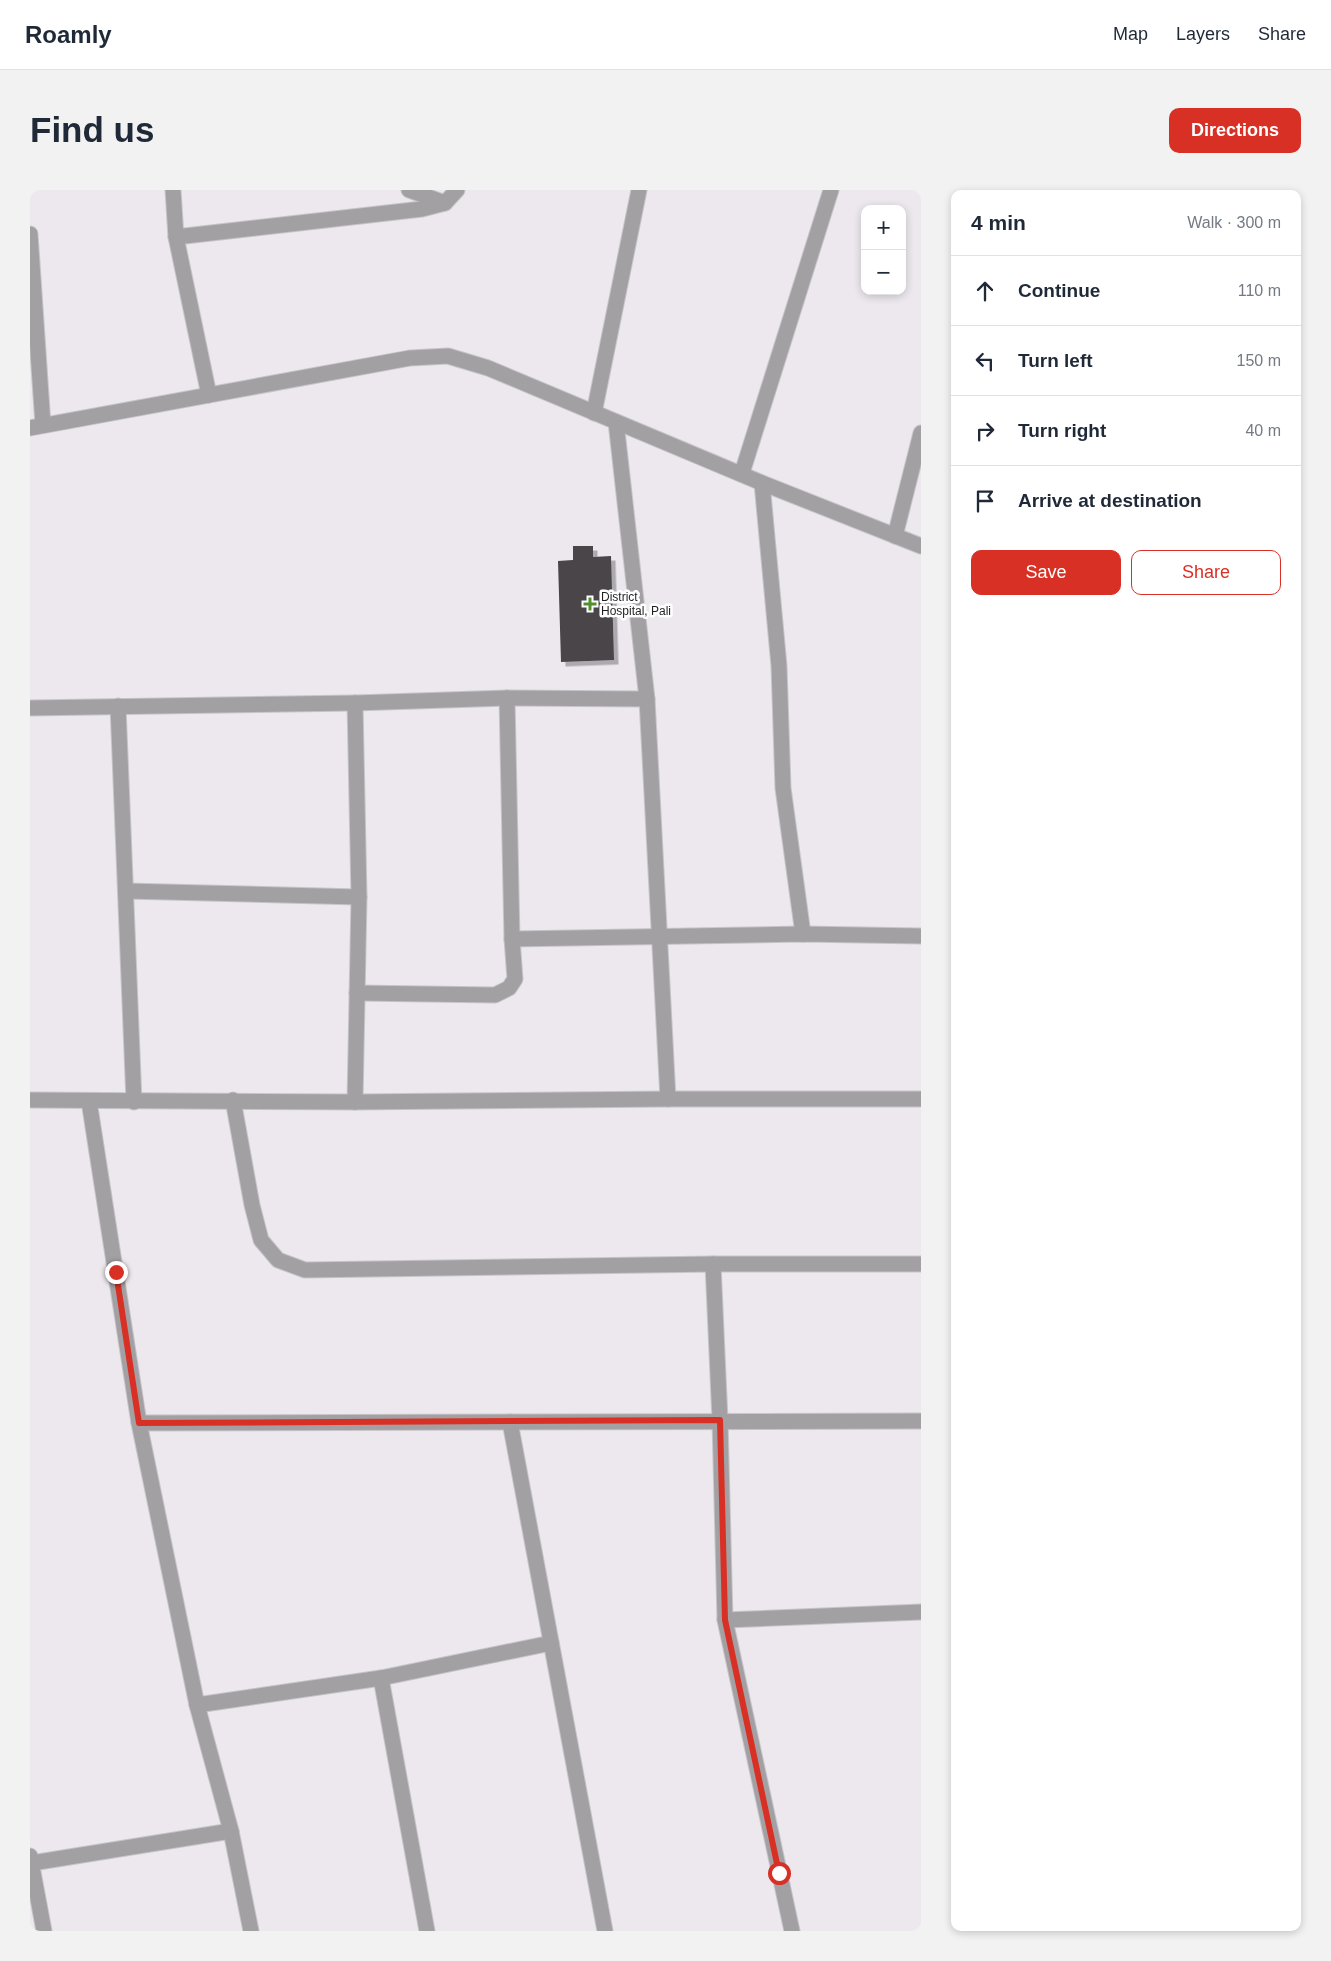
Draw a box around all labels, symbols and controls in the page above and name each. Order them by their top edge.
text: Roamly [25,21,112,48]
text: Map [1113,24,1148,44]
text: Layers [1176,24,1230,44]
text: Share [1258,24,1306,44]
button: Directions [1169,108,1301,153]
text: Find us [30,110,154,149]
map controls [861,205,906,295]
button: + [861,205,906,250]
text: 4 min [971,211,1026,234]
text: Walk · 300 m [1187,214,1281,231]
button: − [861,250,906,295]
icon: ahead [971,277,999,305]
text: Continue [1018,280,1100,301]
text: 110 m [1238,282,1281,299]
icon: left [971,347,999,375]
text: Turn left [1018,350,1093,371]
text: 150 m [1237,352,1281,369]
icon: right [971,417,999,445]
text: Turn right [1018,420,1106,441]
text: 40 m [1245,422,1281,439]
icon: arrive [971,487,999,515]
text: Arrive at destination [1018,490,1202,511]
button: Save [971,550,1121,595]
button: Share [1131,550,1281,595]
place label: District Hospital, Pali [601,590,671,618]
marker: District Hospital, Pali [583,597,597,611]
route end [105,1261,128,1284]
route start [768,1862,791,1885]

